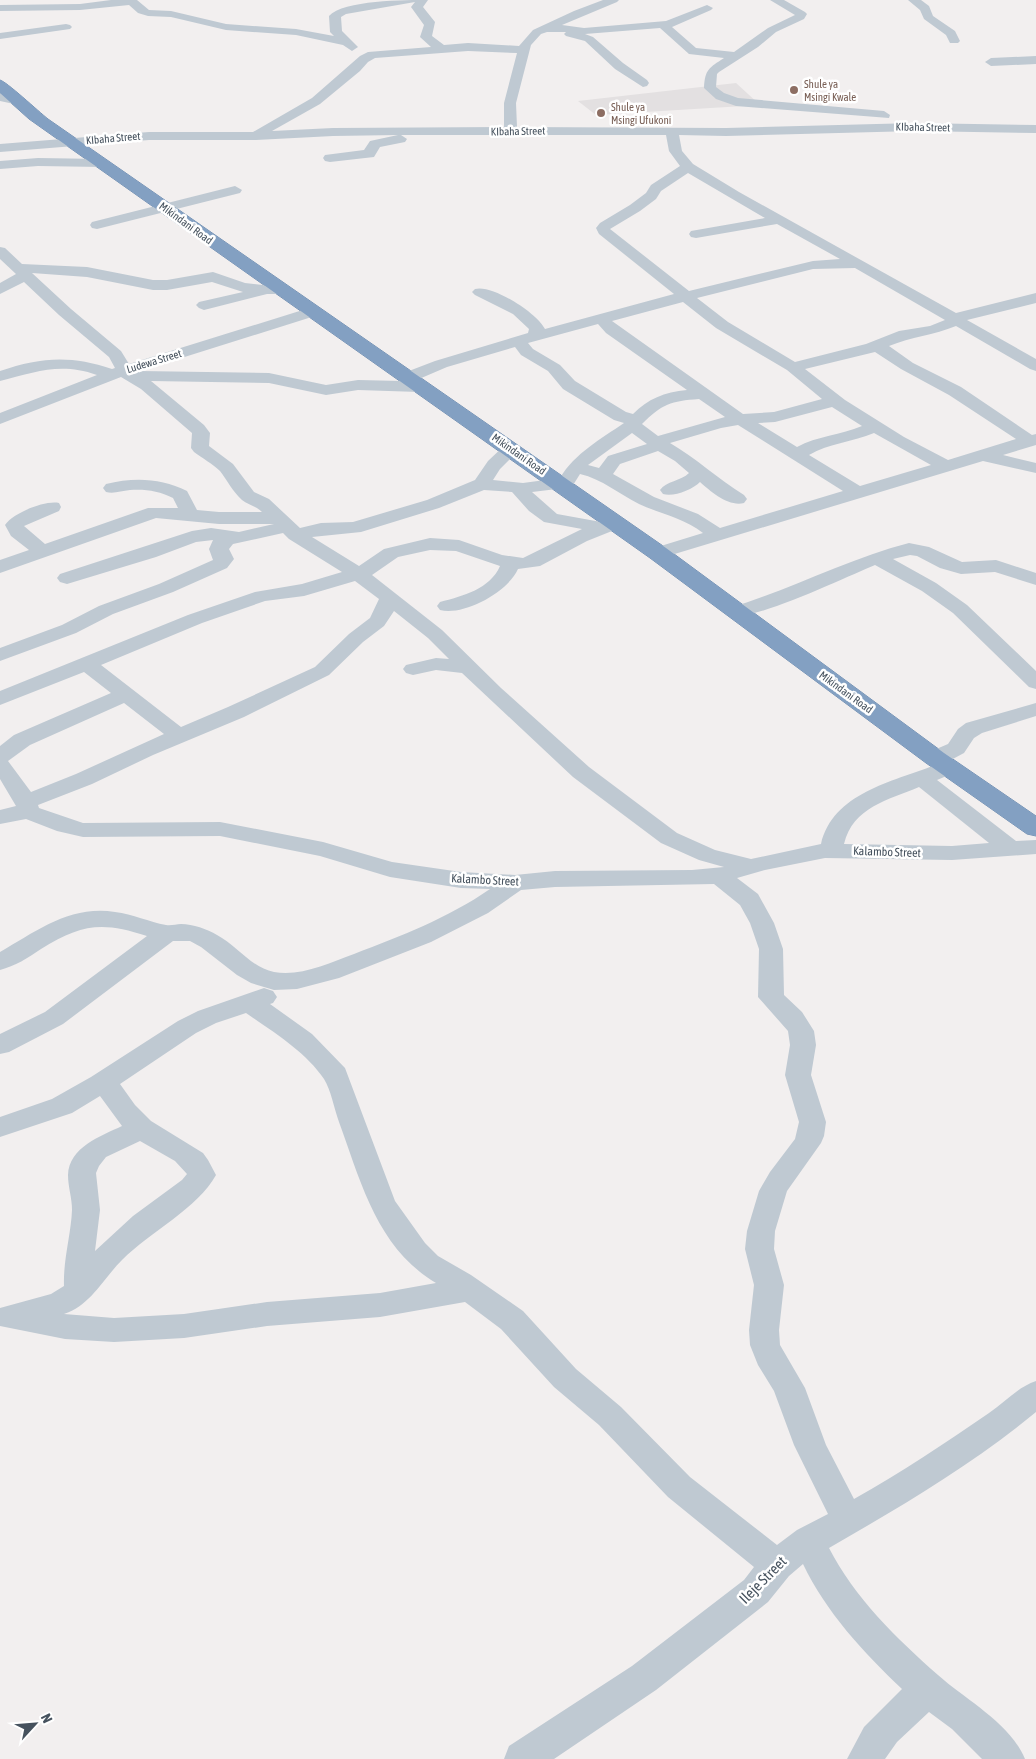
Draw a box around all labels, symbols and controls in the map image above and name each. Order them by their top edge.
place label: Shule ya Msingi Kwale [804,78,856,103]
marker: Shule ya Msingi Kwale [788,84,800,96]
place label: Shule ya Msingi Ufukoni [611,101,671,126]
marker: Shule ya Msingi Ufukoni [595,107,607,119]
street label: KIbaha Street [896,121,950,133]
street label: KIbaha Street [491,125,545,137]
street label: KIbaha Street [85,130,141,146]
street label: Mikindani Road [157,200,215,246]
street label: Ludewa Street [125,347,183,375]
street label: Mikindani Road [490,431,548,477]
street label: Mikindani Road [817,669,875,715]
street label: Kalambo Street [853,844,922,860]
street label: Kalambo Street [451,871,520,889]
street label: Ileje Street [736,1553,790,1607]
north arrow [10,1699,60,1749]
text: N [38,1711,56,1726]

